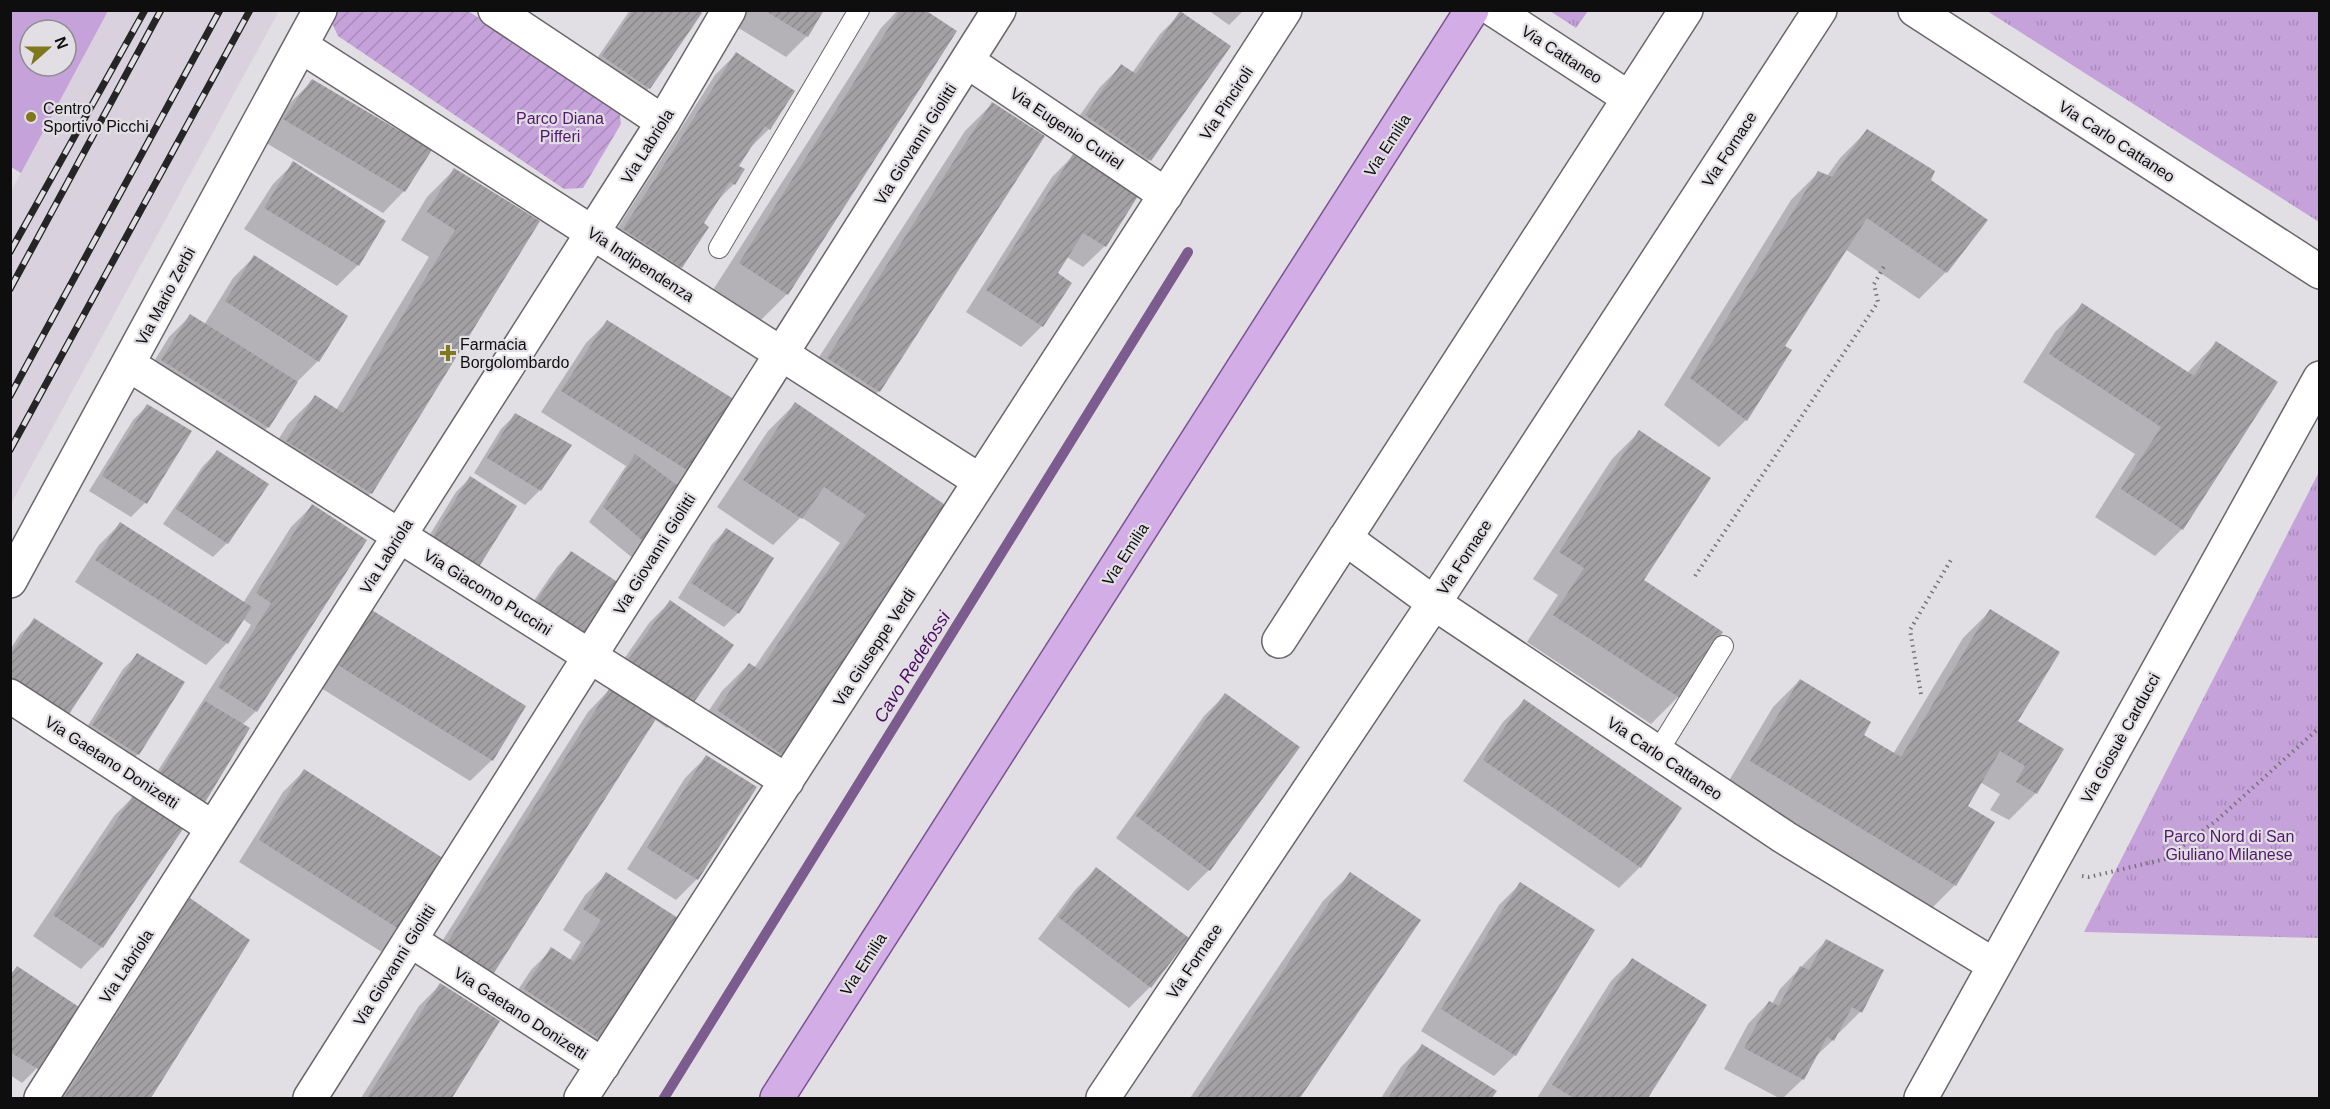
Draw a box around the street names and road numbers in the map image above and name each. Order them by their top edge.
street label: Via Cattaneo [1518,22,1605,87]
street label: Via Pinciroli [1197,64,1256,143]
street label: Via Giovanni Giolitti [871,81,960,208]
street label: Via Eugenio Curiel [1007,84,1126,172]
street label: Via Carlo Cattaneo [2056,98,2178,185]
street label: Via Labriola [618,106,677,186]
street label: Via Fornace [1699,109,1760,190]
street label: Via Emilia [1361,111,1414,180]
street label: Via Indipendenza [584,224,697,305]
street label: Via Mario Zerbi [133,244,198,348]
street label: Via Giovanni Giolitti [610,491,699,618]
street label: Via Labriola [357,516,416,596]
street label: Via Fornace [1434,517,1495,598]
street label: Via Emilia [1099,520,1152,589]
street label: Via Giacomo Puccini [421,546,555,639]
street label: Via Giuseppe Verdi [830,585,919,709]
street label: Via Giosuè Carducci [2078,670,2163,806]
street label: Via Gaetano Donizetti [42,713,182,812]
street label: Via Carlo Cattaneo [1604,714,1725,803]
street label: Via Giovanni Giolitti [350,902,439,1029]
street label: Via Fornace [1163,921,1226,1002]
street label: Via Labriola [96,926,157,1006]
street label: Via Emilia [837,930,890,999]
street label: Via Gaetano Donizetti [451,964,591,1063]

